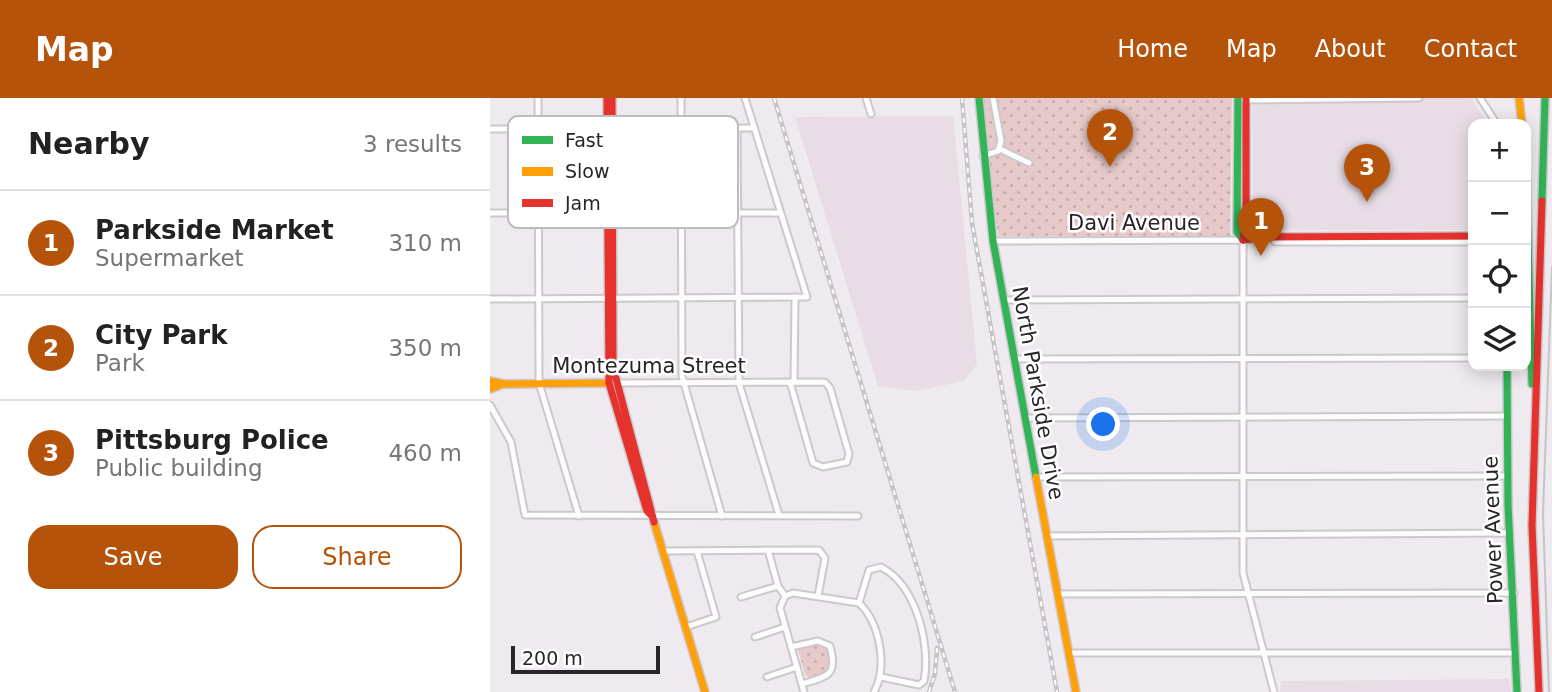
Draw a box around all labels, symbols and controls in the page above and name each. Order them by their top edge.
text: Map [35,30,114,69]
text: Home [1117,35,1188,63]
text: Map [1226,35,1277,63]
text: About [1315,35,1386,63]
text: Contact [1424,35,1517,63]
pin: 2 [1087,109,1133,167]
legend [508,116,738,228]
map controls [1468,119,1531,371]
button: + [1468,119,1531,182]
text: Nearby [28,126,150,161]
text: Fast [565,129,603,151]
text: 3 results [363,131,462,157]
pin: 3 [1344,144,1390,202]
text: Slow [565,160,610,182]
button: − [1468,182,1531,245]
text: Jam [564,192,601,214]
pin: 1 [1238,198,1284,256]
street label: Davi Avenue [1068,211,1200,235]
text: Parkside Market [95,215,334,245]
text: 1 [43,230,59,256]
text: 310 m [388,230,462,256]
text: Supermarket [95,245,244,271]
button: locate [1468,245,1531,308]
street label: North Parkside Drive [1007,284,1069,502]
button: layers [1468,308,1531,371]
text: City Park [95,320,227,350]
text: 2 [43,335,59,361]
text: 350 m [388,335,462,361]
text: Park [95,350,145,376]
street label: Montezuma Street [552,354,746,378]
your location [1086,407,1120,441]
text: Pittsburg Police [95,425,329,455]
text: 3 [43,440,59,466]
text: 460 m [388,440,462,466]
text: Public building [95,455,263,481]
street label: Power Avenue [1478,456,1508,604]
button: Save [28,525,238,589]
button: Share [252,525,462,589]
scale bar [511,643,660,675]
text: 200 m [522,647,583,669]

